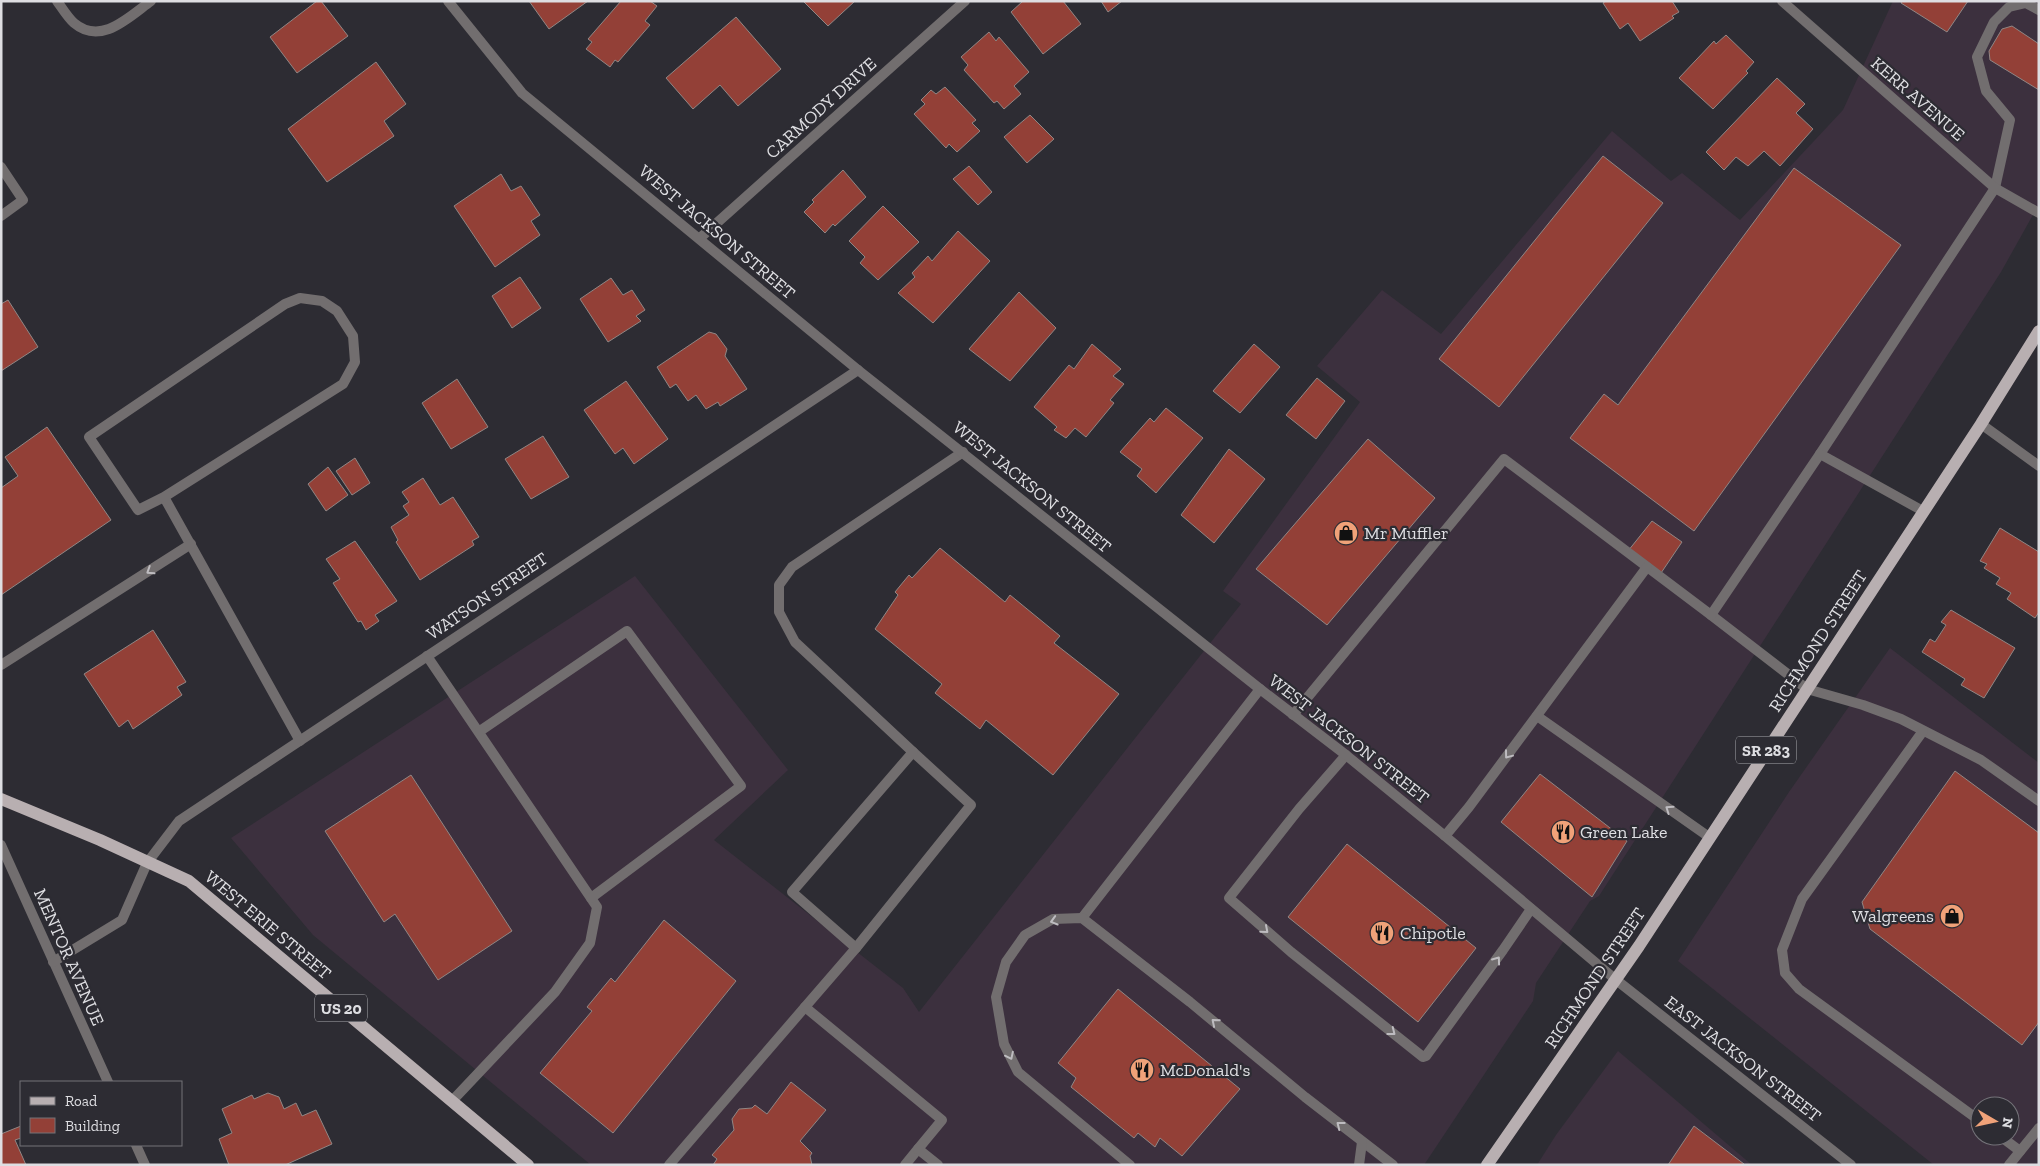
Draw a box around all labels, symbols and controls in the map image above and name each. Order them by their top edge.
street label: KERR AVENUE [1866,52,1970,146]
street label: CARMODY DRIVE [761,53,881,163]
street label: WEST JACKSON STREET [634,160,800,304]
street label: WEST JACKSON STREET [948,416,1116,558]
shop icon: Mr Muffler [1333,520,1359,546]
place label: Mr Muffler [1364,522,1448,544]
street label: WATSON STREET [422,547,552,645]
one-way arrow [146,564,155,574]
street label: RICHMOND STREET [1764,566,1872,716]
street label: WEST JACKSON STREET [1264,670,1434,808]
road number: SR 283 [1736,736,1796,764]
one-way arrow [1505,749,1514,759]
one-way arrow [1665,806,1675,815]
restaurant icon: Green Lake [1550,819,1576,845]
place label: Green Lake [1580,821,1667,843]
street label: WEST ERIE STREET [200,866,336,984]
street label: MENTOR AVENUE [29,885,109,1029]
shop icon: Walgreens [1939,903,1965,929]
street label: RICHMOND STREET [1540,904,1650,1052]
place label: Walgreens [1852,905,1934,927]
one-way arrow [1050,915,1058,926]
restaurant icon: Chipotle [1369,920,1395,946]
place label: Chipotle [1400,922,1466,944]
one-way arrow [1260,924,1269,933]
one-way arrow [1491,957,1499,966]
street label: EAST JACKSON STREET [1660,991,1826,1127]
road number: US 20 [315,994,367,1021]
one-way arrow [1211,1019,1220,1028]
one-way arrow [1386,1026,1396,1035]
one-way arrow [1003,1051,1014,1060]
restaurant icon: McDonald's [1129,1057,1155,1083]
place label: McDonald's [1160,1059,1250,1081]
legend [20,1081,182,1146]
text: Road [65,1092,98,1110]
north arrow [1970,1096,2020,1146]
text: N [1998,1116,2017,1130]
text: Building [65,1117,120,1135]
one-way arrow [1336,1122,1346,1131]

